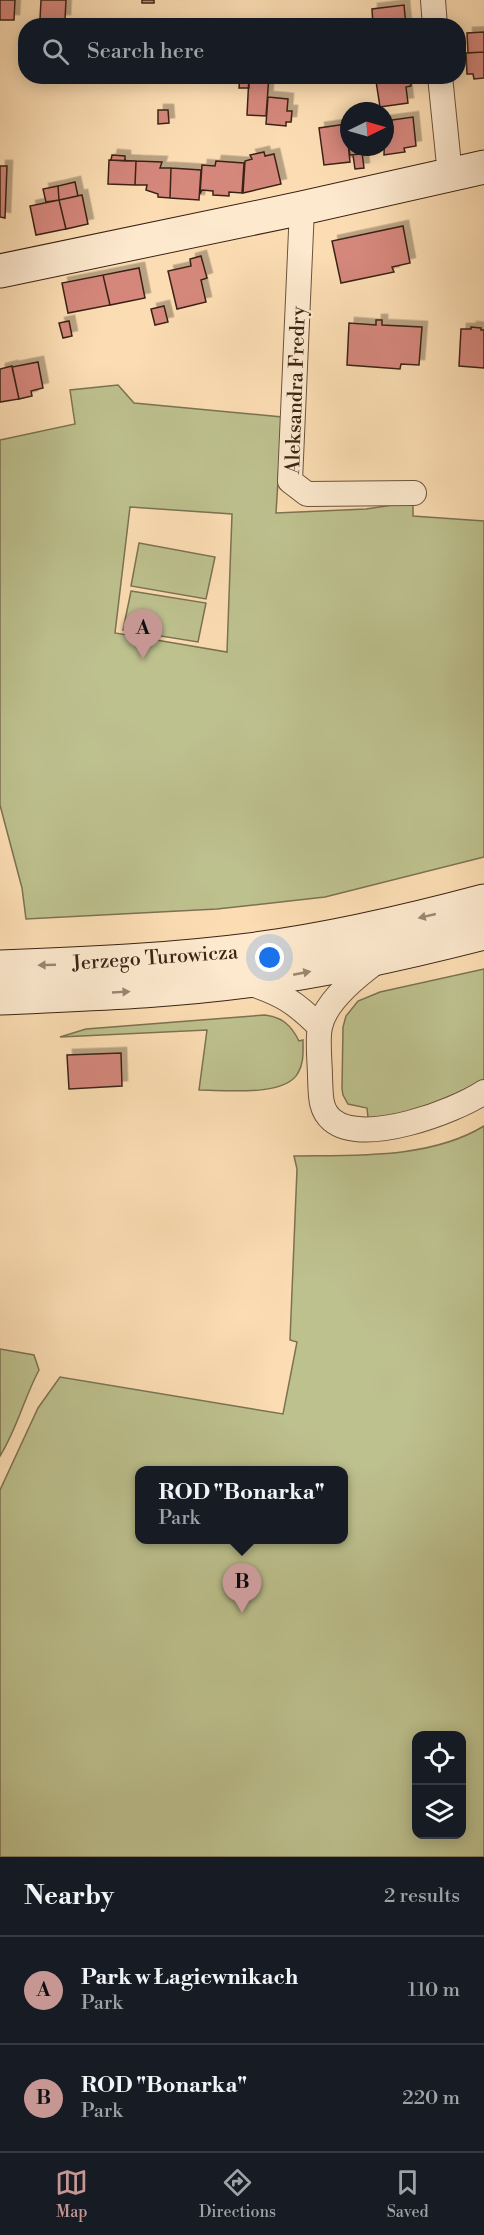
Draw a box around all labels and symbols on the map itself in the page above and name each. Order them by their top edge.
north arrow [340,102,394,156]
street label: Aleksandra Fredry [281,305,312,475]
pin: A [124,610,162,659]
one-way arrow [418,911,437,921]
street label: Jerzego Turowicza [70,940,240,977]
your location [255,943,284,972]
one-way arrow [38,961,57,970]
one-way arrow [293,968,312,977]
one-way arrow [112,987,131,997]
pin: B [222,1564,262,1613]

